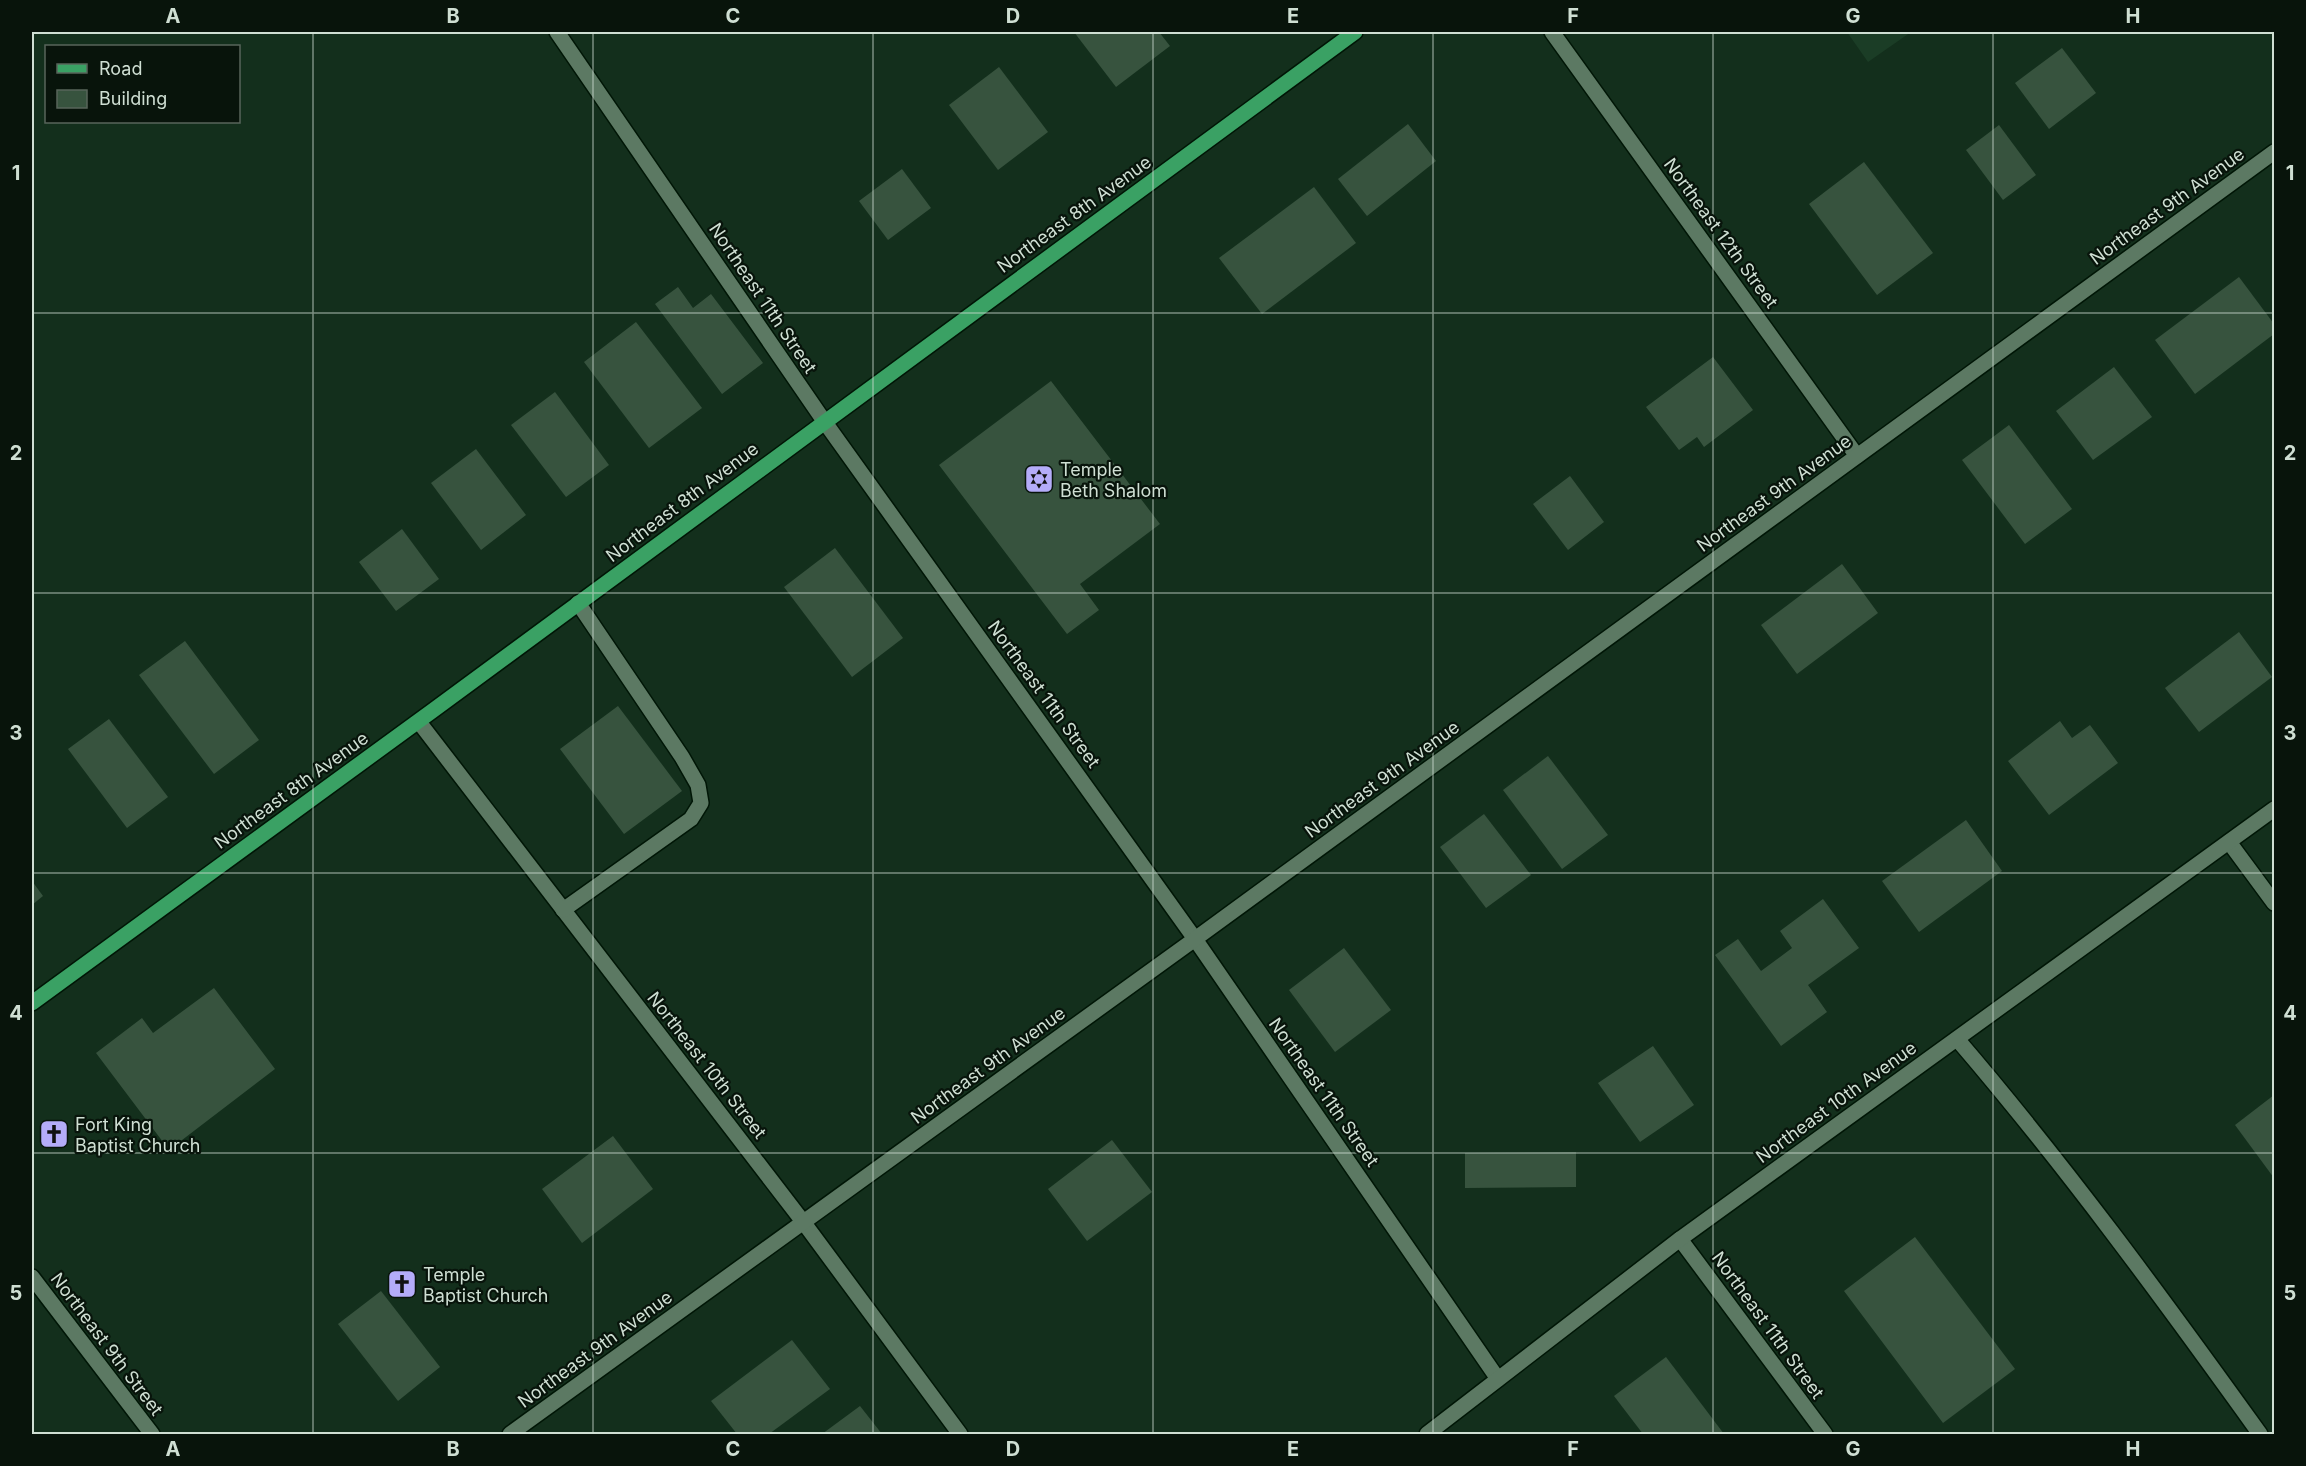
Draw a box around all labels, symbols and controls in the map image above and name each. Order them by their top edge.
text: A [166,4,181,28]
text: B [446,4,460,28]
text: C [726,4,740,28]
text: D [1006,4,1020,28]
text: E [1287,4,1299,28]
text: F [1567,4,1579,28]
text: G [1845,4,1861,28]
text: H [2126,4,2140,28]
legend [45,45,240,123]
text: Road [99,58,142,79]
text: Building [99,88,167,109]
street label: Northeast 9th Avenue [2086,143,2248,269]
street label: Northeast 8th Avenue [993,151,1155,277]
street label: Northeast 12th Street [1660,154,1782,312]
text: 1 [12,161,20,185]
text: 1 [2286,161,2294,185]
street label: Northeast 11th Street [705,219,821,377]
street label: Northeast 9th Avenue [1693,430,1855,556]
street label: Northeast 8th Avenue [602,438,762,566]
text: 2 [10,441,22,465]
text: 2 [2284,441,2296,465]
place label: Temple Beth Shalom [1060,459,1167,501]
synagogue icon: Temple Beth Shalom [1023,463,1055,495]
street label: Northeast 11th Street [984,616,1104,772]
street label: Northeast 9th Avenue [1301,716,1463,842]
text: 3 [10,721,22,745]
text: 3 [2284,721,2296,745]
street label: Northeast 8th Avenue [210,727,372,853]
street label: Northeast 10th Street [643,987,771,1143]
text: 4 [9,1001,23,1025]
text: 4 [2283,1001,2297,1025]
street label: Northeast 9th Avenue [907,1002,1069,1128]
street label: Northeast 11th Street [1265,1014,1383,1170]
street label: Northeast 10th Avenue [1752,1037,1920,1167]
place label: Fort King Baptist Church [75,1114,200,1156]
church icon: Fort King Baptist Church [38,1118,70,1150]
street label: Northeast 11th Street [1708,1247,1828,1403]
place label: Temple Baptist Church [423,1264,548,1306]
church icon: Temple Baptist Church [386,1268,418,1300]
street label: Northeast 9th Street [47,1269,168,1419]
text: 5 [10,1281,22,1305]
text: 5 [2284,1281,2296,1305]
street label: Northeast 9th Avenue [514,1286,676,1412]
text: A [166,1437,181,1461]
text: B [446,1437,460,1461]
text: C [726,1437,740,1461]
text: D [1006,1437,1020,1461]
text: E [1287,1437,1299,1461]
text: F [1567,1437,1579,1461]
text: G [1845,1437,1861,1461]
text: H [2126,1437,2140,1461]

